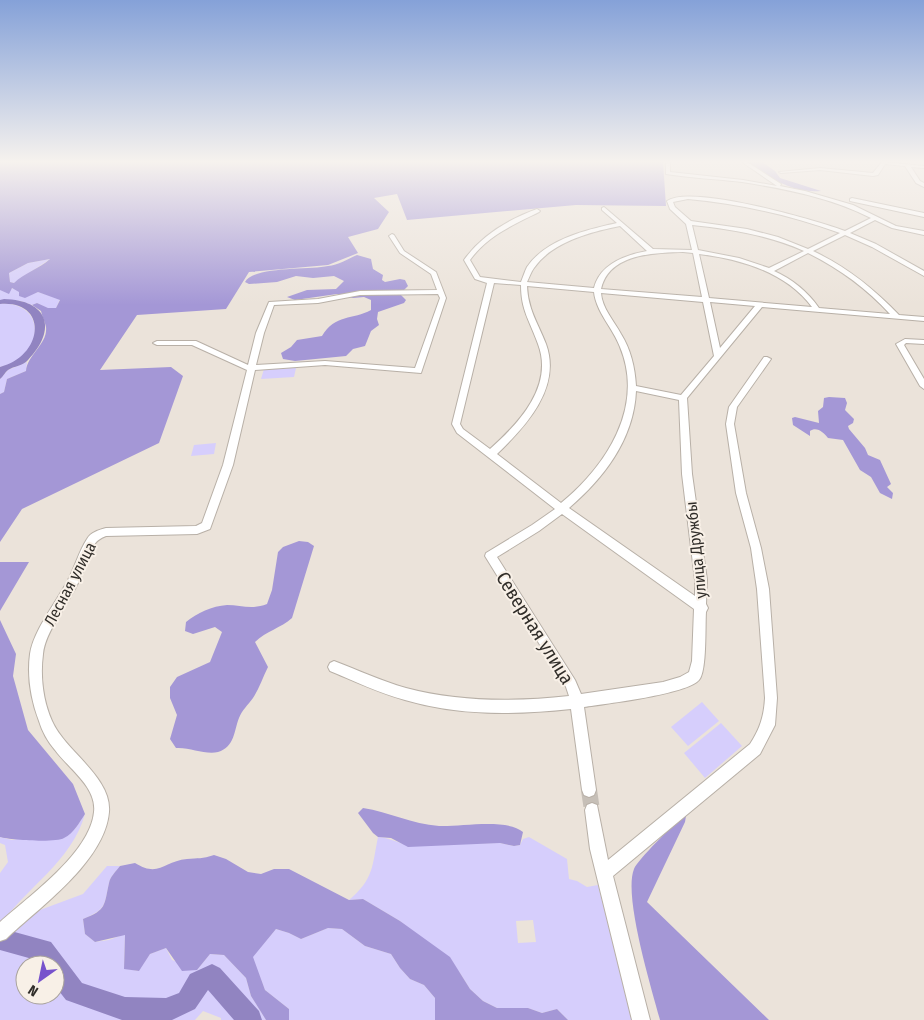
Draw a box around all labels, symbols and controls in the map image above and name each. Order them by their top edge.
street label: улица Дружбы [681,501,711,599]
street label: Лесная улица [40,539,100,629]
street label: Северная улица [491,567,579,689]
north arrow [15,955,65,1005]
text: N [25,981,41,1000]

